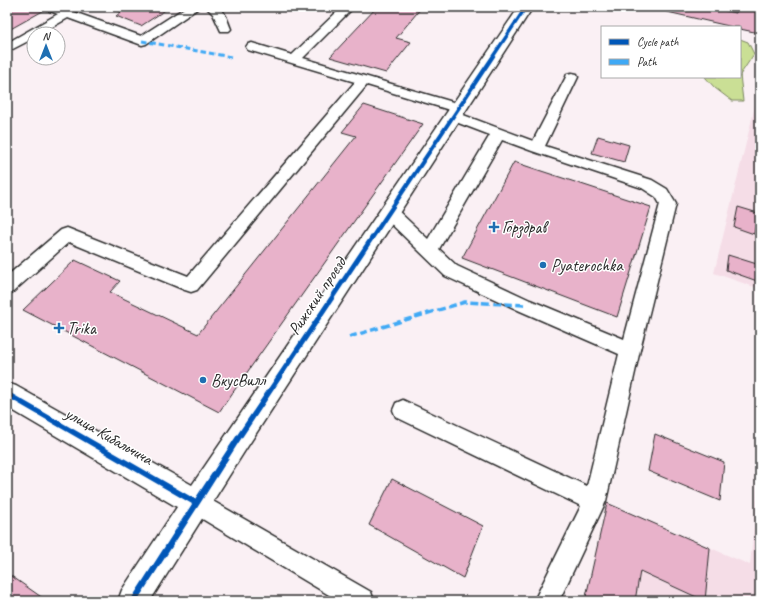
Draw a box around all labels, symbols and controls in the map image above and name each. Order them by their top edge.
north arrow [26,26,66,66]
legend [601,26,741,78]
text: N [43,29,52,43]
text: Cycle path [637,34,679,50]
text: Path [637,54,657,70]
place label: Горздрав [502,217,549,239]
marker: Горздрав [489,222,499,232]
street label: Рижский проезд [283,252,352,339]
place label: Pyaterochka [551,255,624,276]
marker: Pyaterochka [538,260,548,270]
place label: Trika [67,318,97,339]
marker: Trika [54,323,64,333]
place label: ВкусВилл [211,370,266,391]
marker: ВкусВилл [198,375,208,385]
street label: улица Кибальчича [61,402,158,470]

